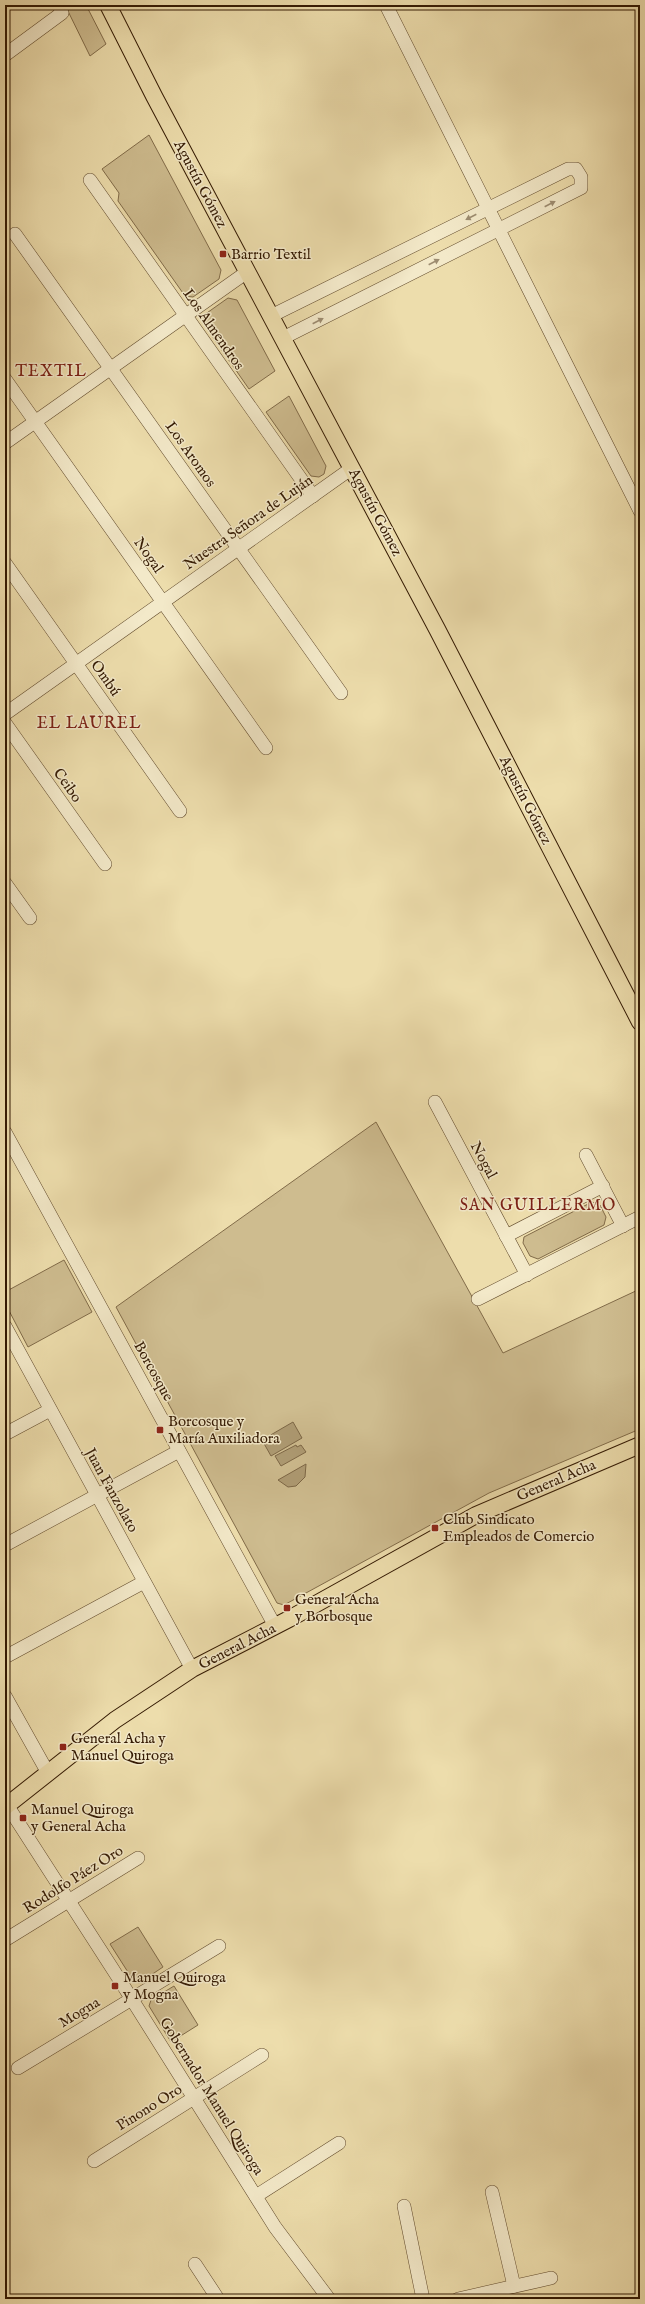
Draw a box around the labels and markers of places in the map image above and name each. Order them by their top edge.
place label: Barrio Textil [231,245,312,264]
marker: Barrio Textil [218,249,228,259]
place label: Borcosque y María Auxiliadora [168,1412,280,1448]
marker: Borcosque y María Auxiliadora [155,1425,165,1435]
place label: Club Sindicato Empleados de Comercio [443,1510,594,1546]
marker: Club Sindicato Empleados de Comercio [430,1523,440,1533]
place label: General Acha y Borbosque [294,1590,380,1626]
marker: General Acha y Borbosque [282,1603,292,1613]
place label: General Acha y Manuel Quiroga [71,1729,174,1765]
marker: General Acha y Manuel Quiroga [58,1742,68,1752]
place label: Manuel Quiroga y General Acha [30,1800,134,1836]
marker: Manuel Quiroga y General Acha [18,1813,28,1823]
place label: Manuel Quiroga y Mogna [122,1968,226,2004]
marker: Manuel Quiroga y Mogna [110,1981,120,1991]

